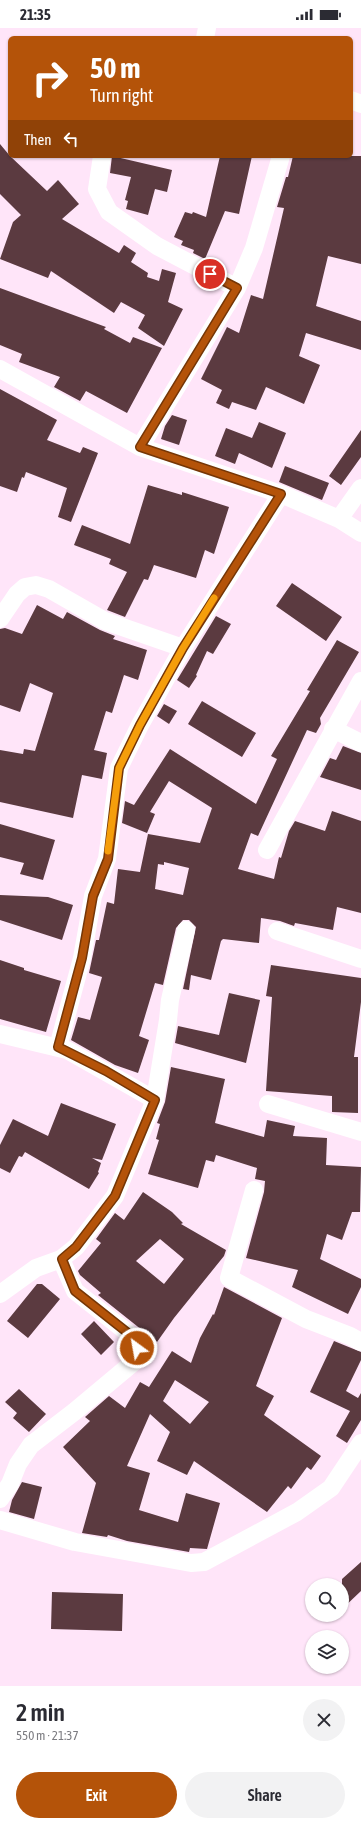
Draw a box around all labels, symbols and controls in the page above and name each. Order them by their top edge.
text: 21:35 [20,6,51,23]
icon: right [24,52,76,104]
text: 50 m [90,52,140,84]
text: Turn right [90,85,153,106]
icon: left [60,128,82,150]
text: Then [24,131,52,148]
pin [193,257,227,291]
icon: arrive [199,263,221,285]
position arrow [116,1327,158,1369]
map controls [305,1578,349,1674]
button: search [305,1578,349,1622]
button: layers [305,1630,349,1674]
text: 2 min [16,1699,65,1726]
button: close [303,1699,345,1741]
text: 550 m · 21:37 [16,1728,79,1743]
button: Exit [16,1772,177,1818]
button: Share [185,1772,345,1818]

